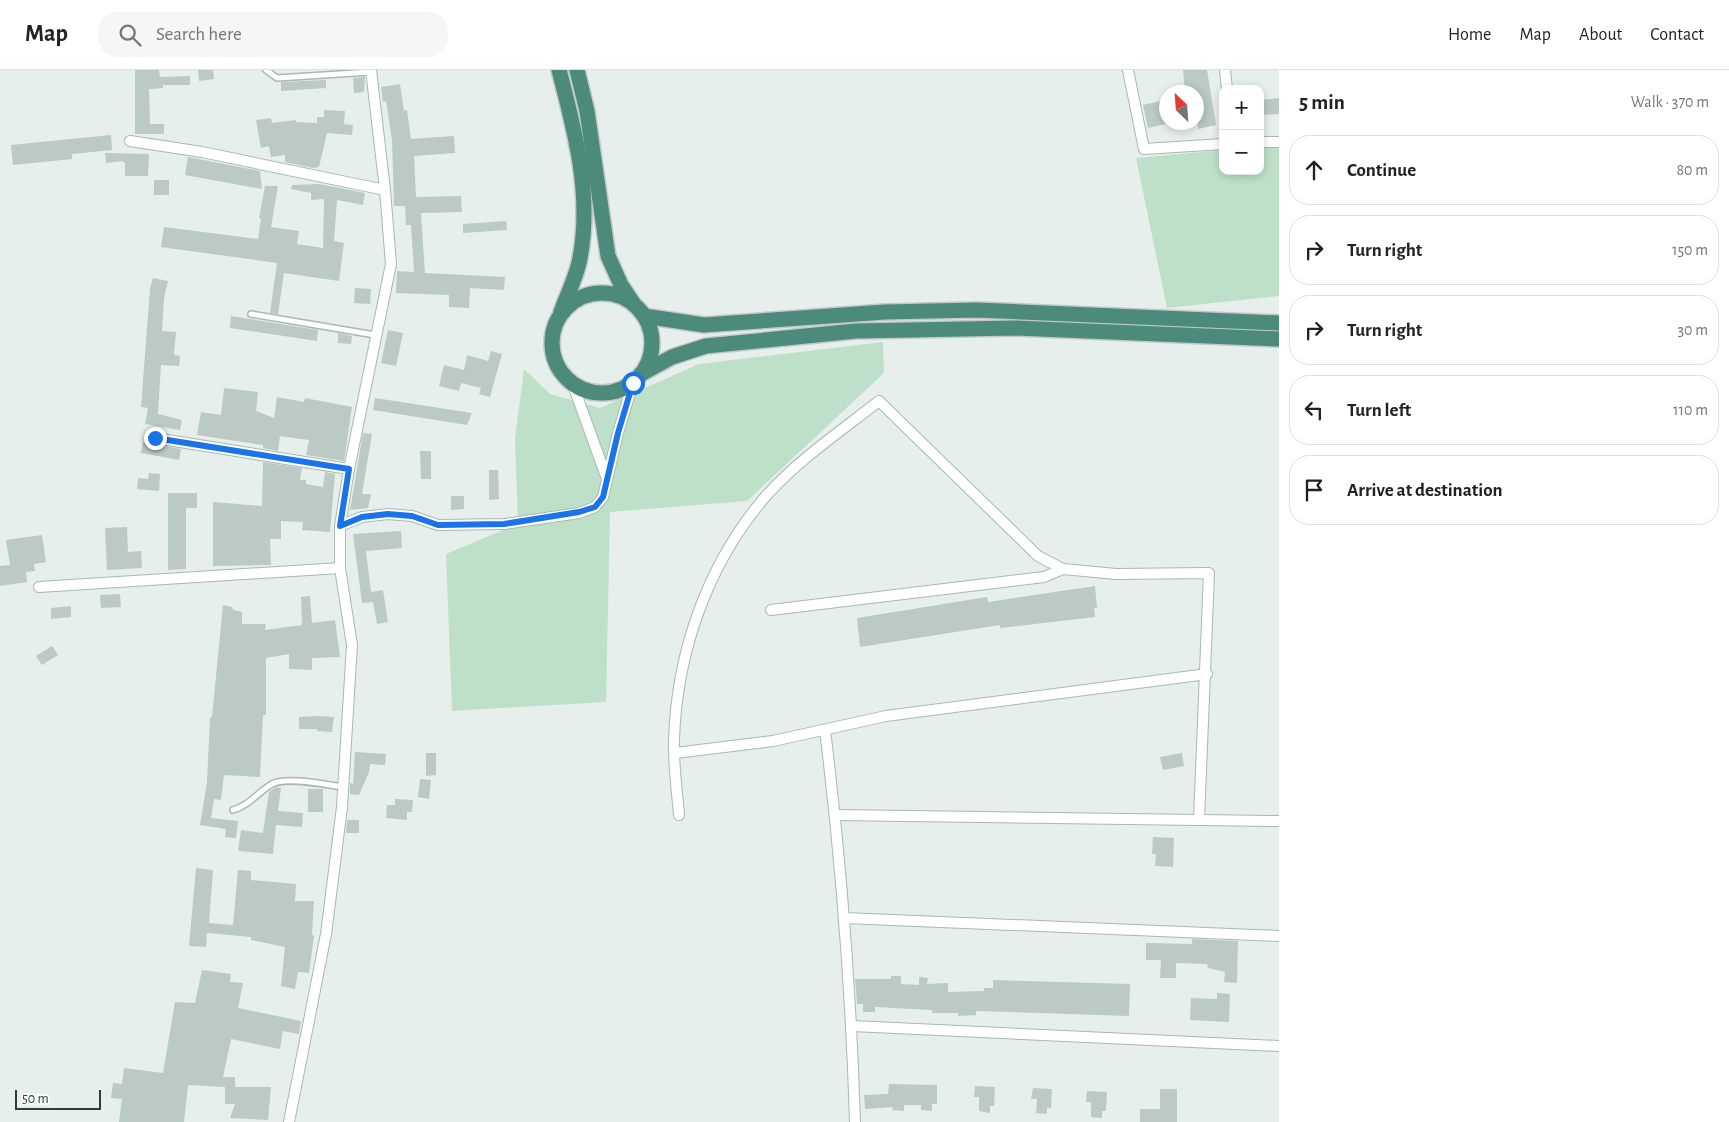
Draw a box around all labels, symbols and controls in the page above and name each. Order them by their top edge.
search box [98,12,448,57]
icon: search [116,21,144,49]
text: Map [25,22,68,46]
text: Search here [156,25,242,44]
text: Home [1448,26,1491,44]
text: Map [1519,26,1551,44]
text: About [1579,26,1622,44]
text: Contact [1650,26,1704,44]
north arrow [1159,85,1204,130]
map controls [1219,85,1264,175]
button: + [1219,85,1264,130]
text: 5 min [1299,92,1345,113]
text: Walk · 370 m [1631,94,1709,110]
button: − [1219,130,1264,175]
icon: ahead [1300,156,1328,184]
text: Continue [1347,161,1416,180]
text: 80 m [1677,162,1708,178]
icon: right [1300,236,1328,264]
text: Turn right [1347,241,1422,260]
text: 150 m [1672,242,1708,258]
icon: right [1300,316,1328,344]
text: Turn right [1347,321,1422,340]
text: 30 m [1678,322,1708,338]
route start [622,372,645,395]
icon: left [1300,396,1328,424]
text: Turn left [1347,401,1411,420]
text: 110 m [1673,402,1708,418]
route end [144,427,167,450]
icon: arrive [1300,476,1328,504]
text: Arrive at destination [1347,481,1503,500]
scale bar [15,1087,101,1110]
text: 50 m [22,1092,49,1106]

